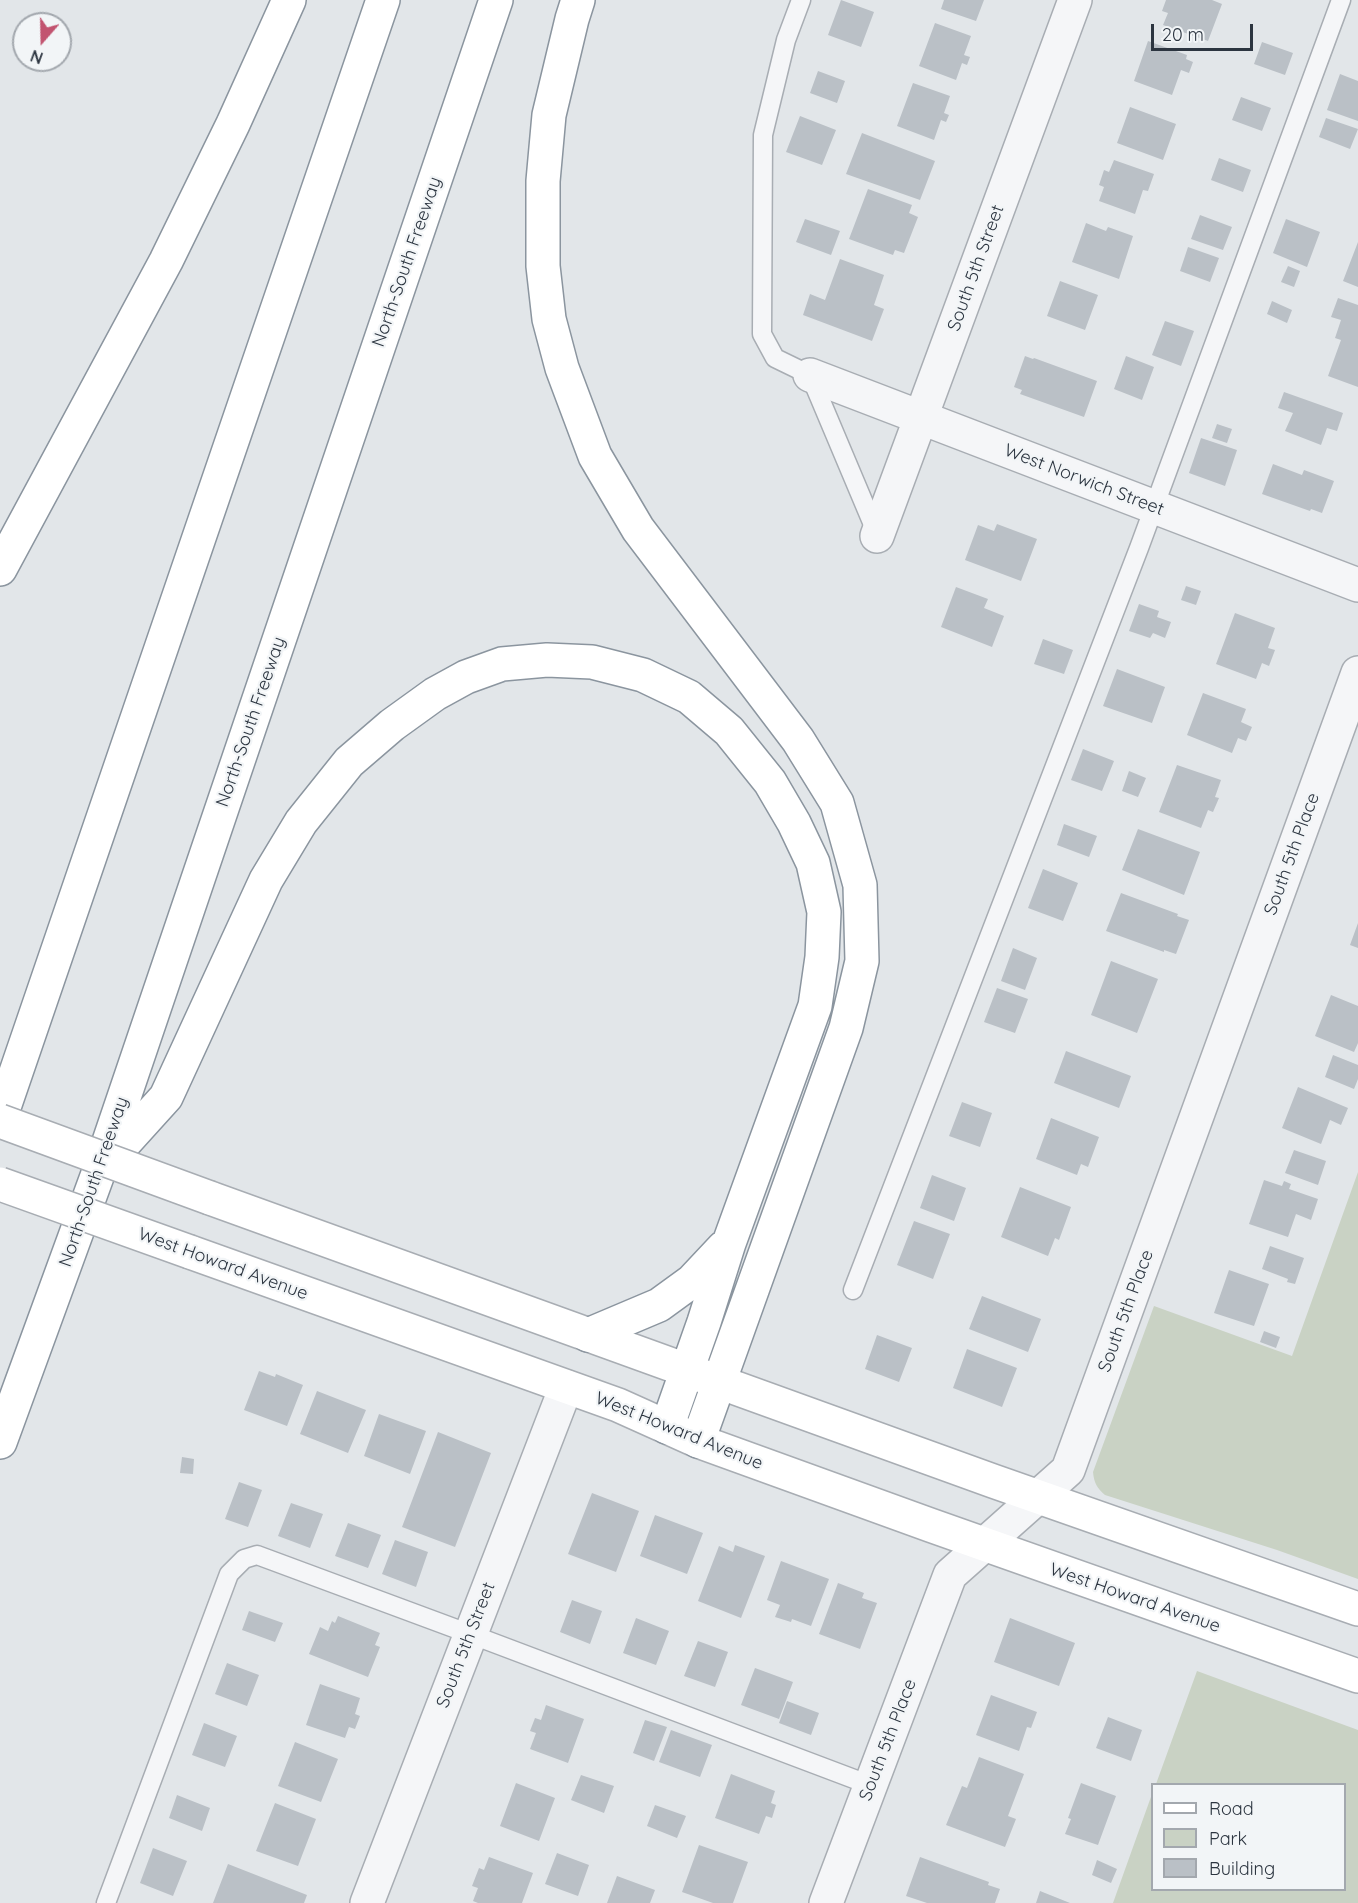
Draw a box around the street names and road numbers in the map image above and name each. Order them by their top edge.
street label: North-South Freeway [368,174,446,350]
street label: South 5th Street [943,202,1009,334]
street label: West Norwich Street [1001,440,1167,520]
street label: North-South Freeway [212,634,290,810]
street label: South 5th Place [1260,790,1324,918]
street label: North-South Freeway [55,1094,133,1270]
street label: West Howard Avenue [135,1223,311,1305]
street label: South 5th Place [1094,1247,1158,1375]
street label: West Howard Avenue [592,1387,766,1475]
street label: West Howard Avenue [1047,1559,1223,1637]
street label: South 5th Street [432,1579,500,1711]
street label: South 5th Place [855,1676,921,1804]

